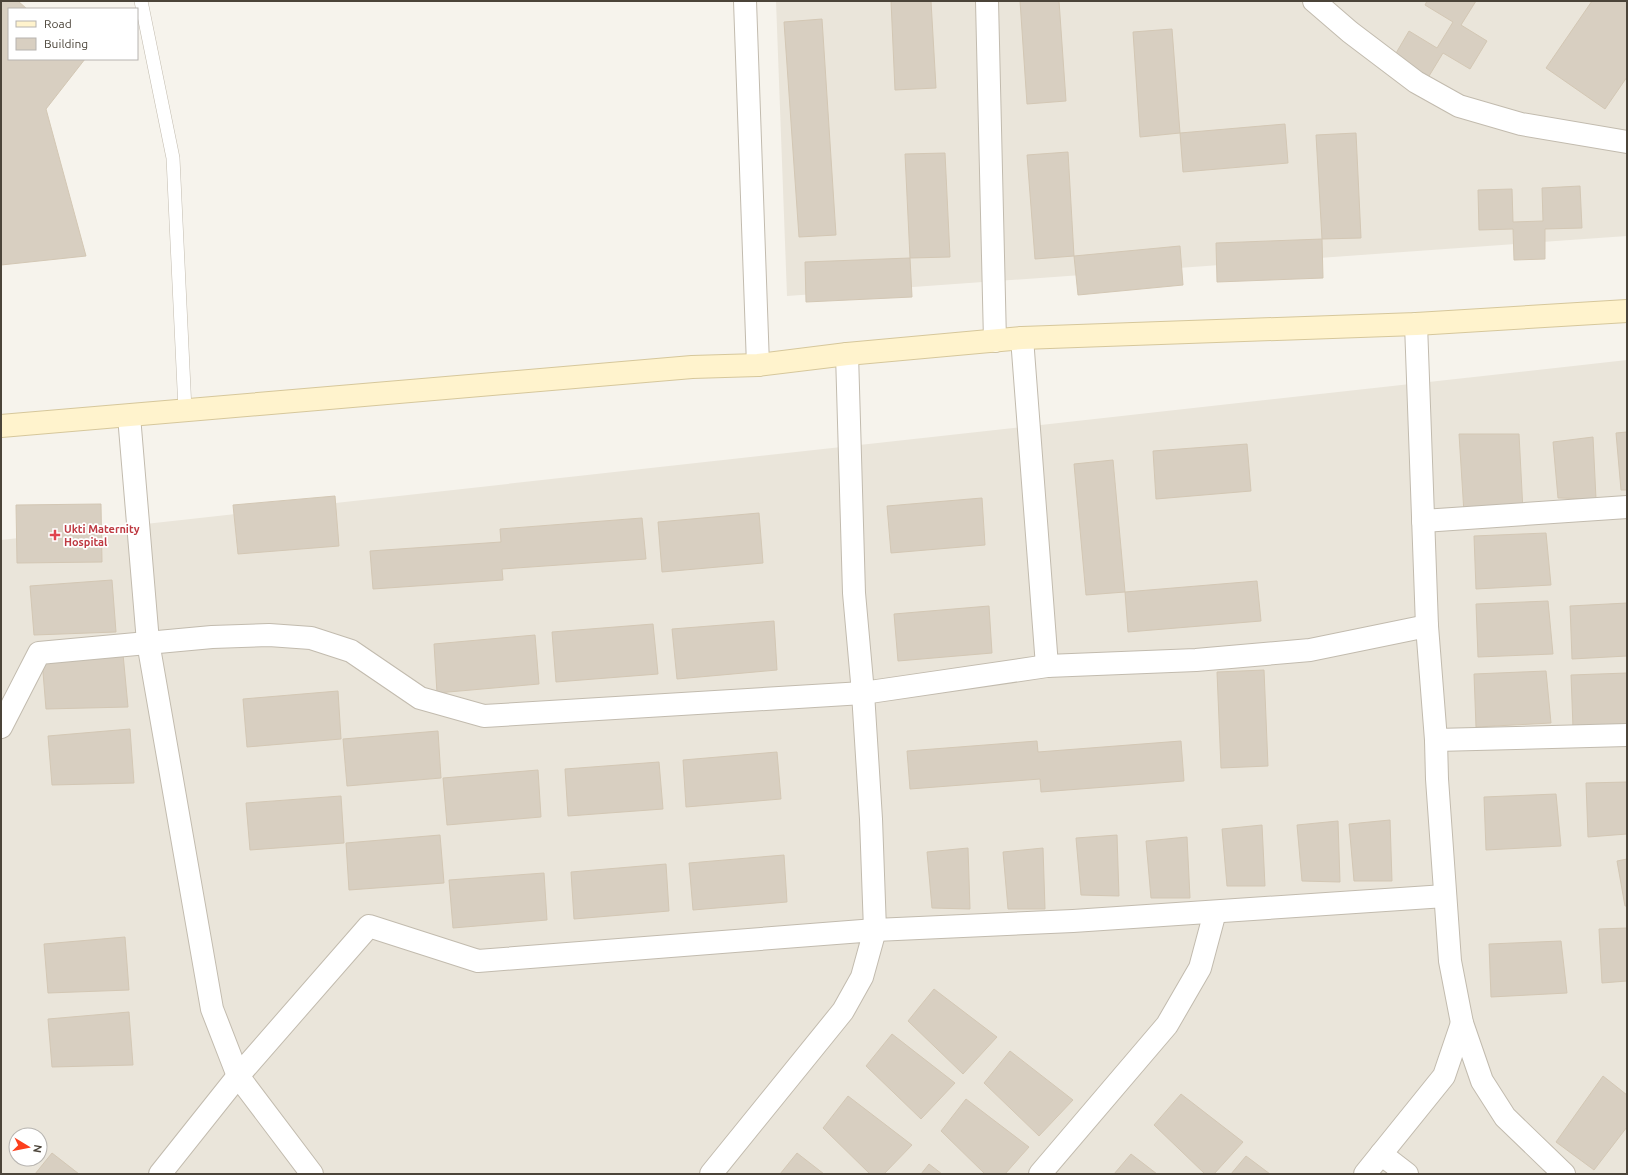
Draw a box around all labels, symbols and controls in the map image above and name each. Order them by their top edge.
legend [8,8,138,60]
text: Road [44,17,72,30]
text: Building [44,37,88,50]
place label: Ukti Maternity Hospital [64,523,140,548]
marker: Ukti Maternity Hospital [49,529,61,541]
north arrow [8,1127,48,1167]
text: N [31,1144,44,1154]

